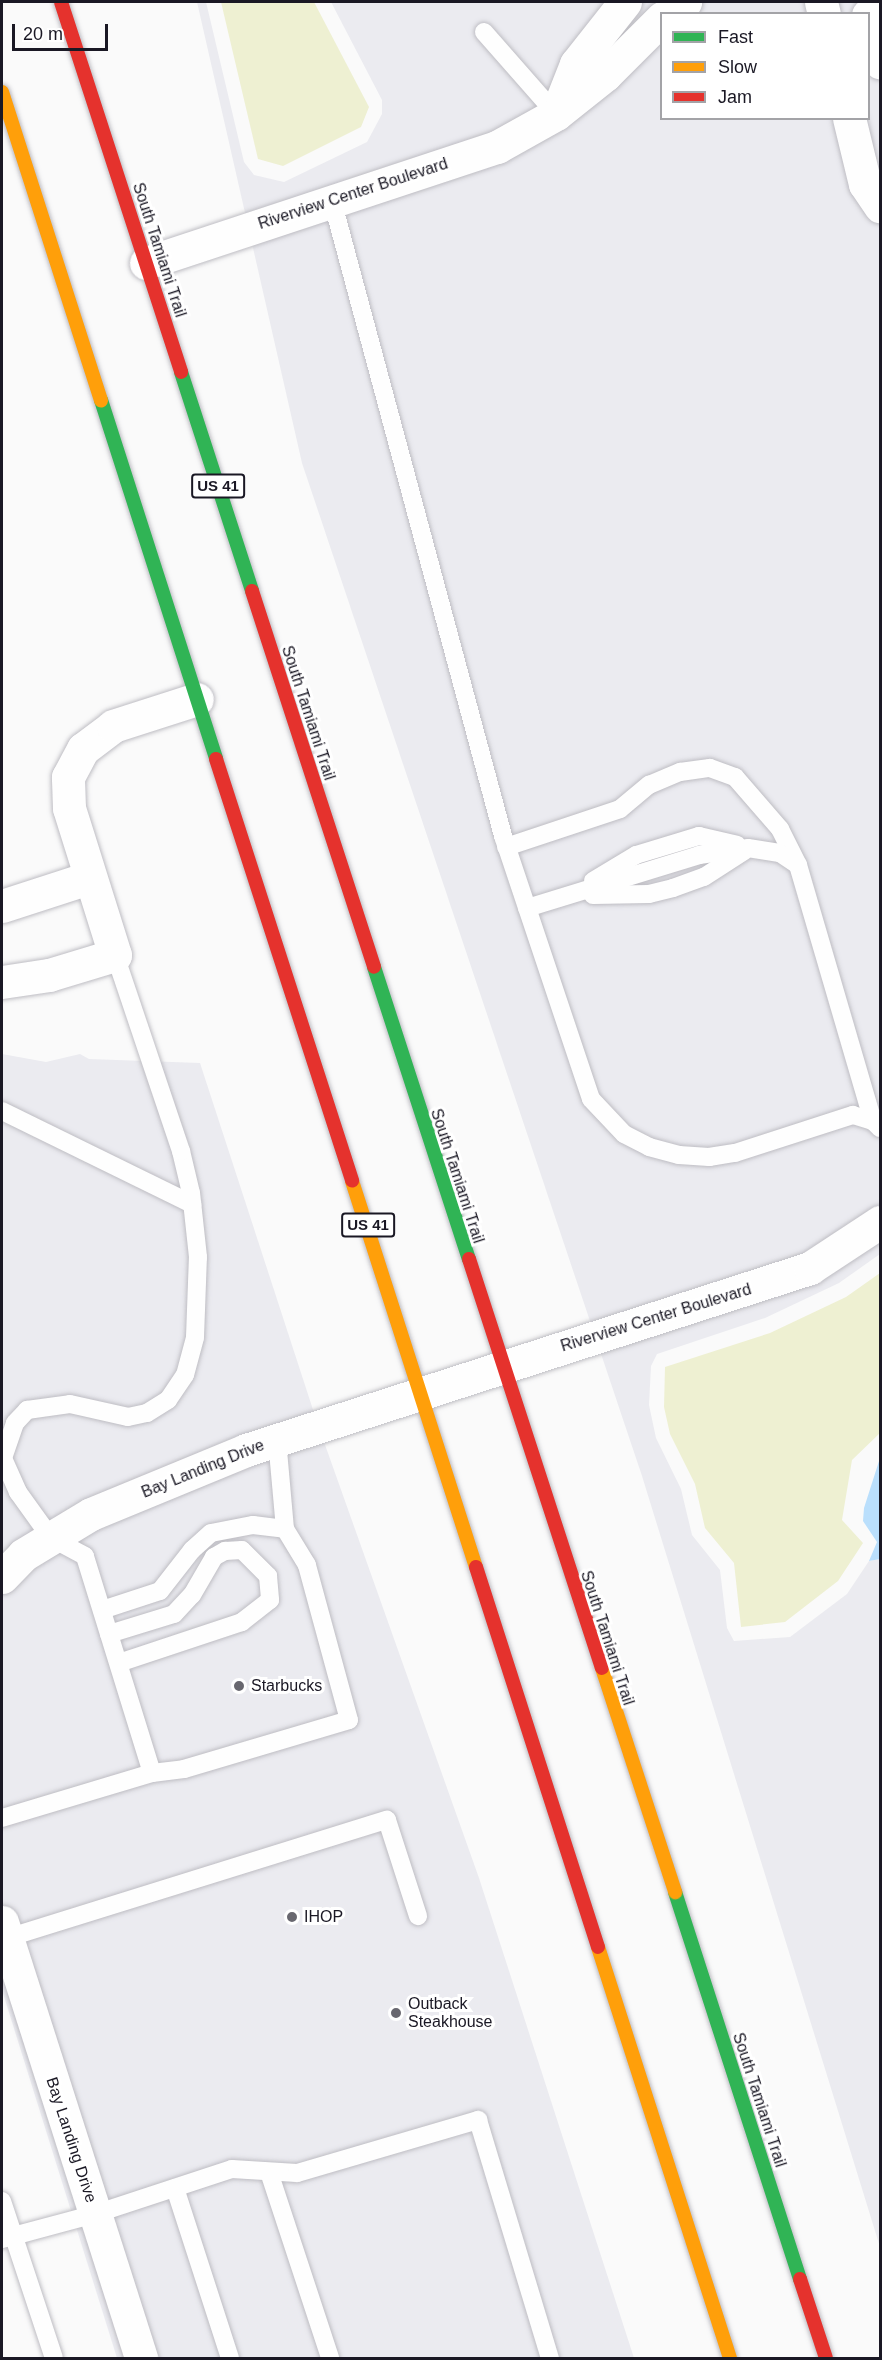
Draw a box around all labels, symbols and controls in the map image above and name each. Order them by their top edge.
scale bar [15,12,111,50]
legend [660,12,870,120]
text: 20 m [23,24,63,44]
text: Fast [718,27,753,47]
text: Slow [718,57,757,77]
text: Jam [718,87,752,107]
street label: Riverview Center Boulevard [256,154,450,234]
street label: South Tamiami Trail [128,180,190,320]
road number: US 41 [191,474,245,498]
street label: South Tamiami Trail [277,643,339,783]
street label: South Tamiami Trail [426,1106,488,1246]
road number: US 41 [341,1213,395,1237]
street label: Riverview Center Boulevard [558,1280,754,1356]
street label: Bay Landing Drive [139,1436,267,1502]
street label: South Tamiami Trail [576,1568,638,1708]
place label: Starbucks [251,1676,322,1696]
marker: Starbucks [232,1679,246,1693]
place label: IHOP [304,1907,343,1927]
marker: IHOP [285,1910,299,1924]
place label: Outback Steakhouse [408,1994,493,2032]
marker: Outback Steakhouse [389,2006,403,2020]
street label: South Tamiami Trail [728,2030,790,2170]
street label: Bay Landing Drive [42,2075,100,2205]

